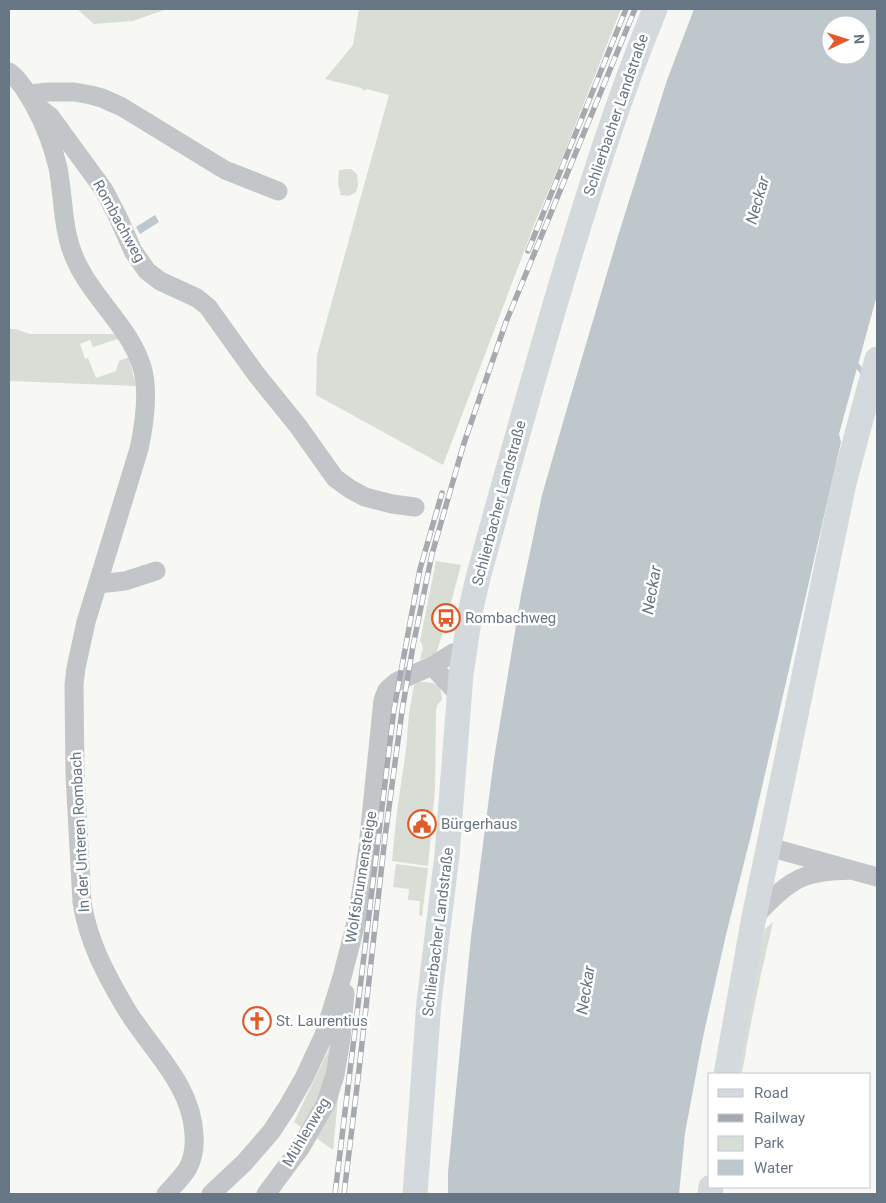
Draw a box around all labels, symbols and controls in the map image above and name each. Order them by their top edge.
north arrow [821,15,871,65]
street label: Schlierbacher Landstraße [580,32,652,198]
text: N [851,34,867,45]
water label: Neckar [742,173,774,226]
street label: Rombachweg [89,177,149,265]
street label: Schlierbacher Landstraße [468,418,530,588]
water label: Neckar [638,564,665,616]
bus stop icon: Rombachweg [431,603,461,633]
place label: Rombachweg [465,609,556,627]
street label: In der Unteren Rombach [67,751,93,913]
public building icon: Bürgerhaus [407,809,437,839]
street label: Wolfsbrunnensteige [342,810,380,944]
place label: Bürgerhaus [441,815,517,833]
street label: Schlierbacher Landstraße [419,846,457,1018]
water label: Neckar [572,964,599,1016]
church icon: St. Laurentius [242,1006,272,1036]
place label: St. Laurentius [276,1012,368,1030]
legend [708,1073,871,1188]
text: Road [754,1084,788,1102]
street label: Mühlenweg [278,1094,334,1170]
text: Railway [754,1109,805,1127]
text: Park [754,1134,785,1152]
text: Water [754,1159,793,1177]

